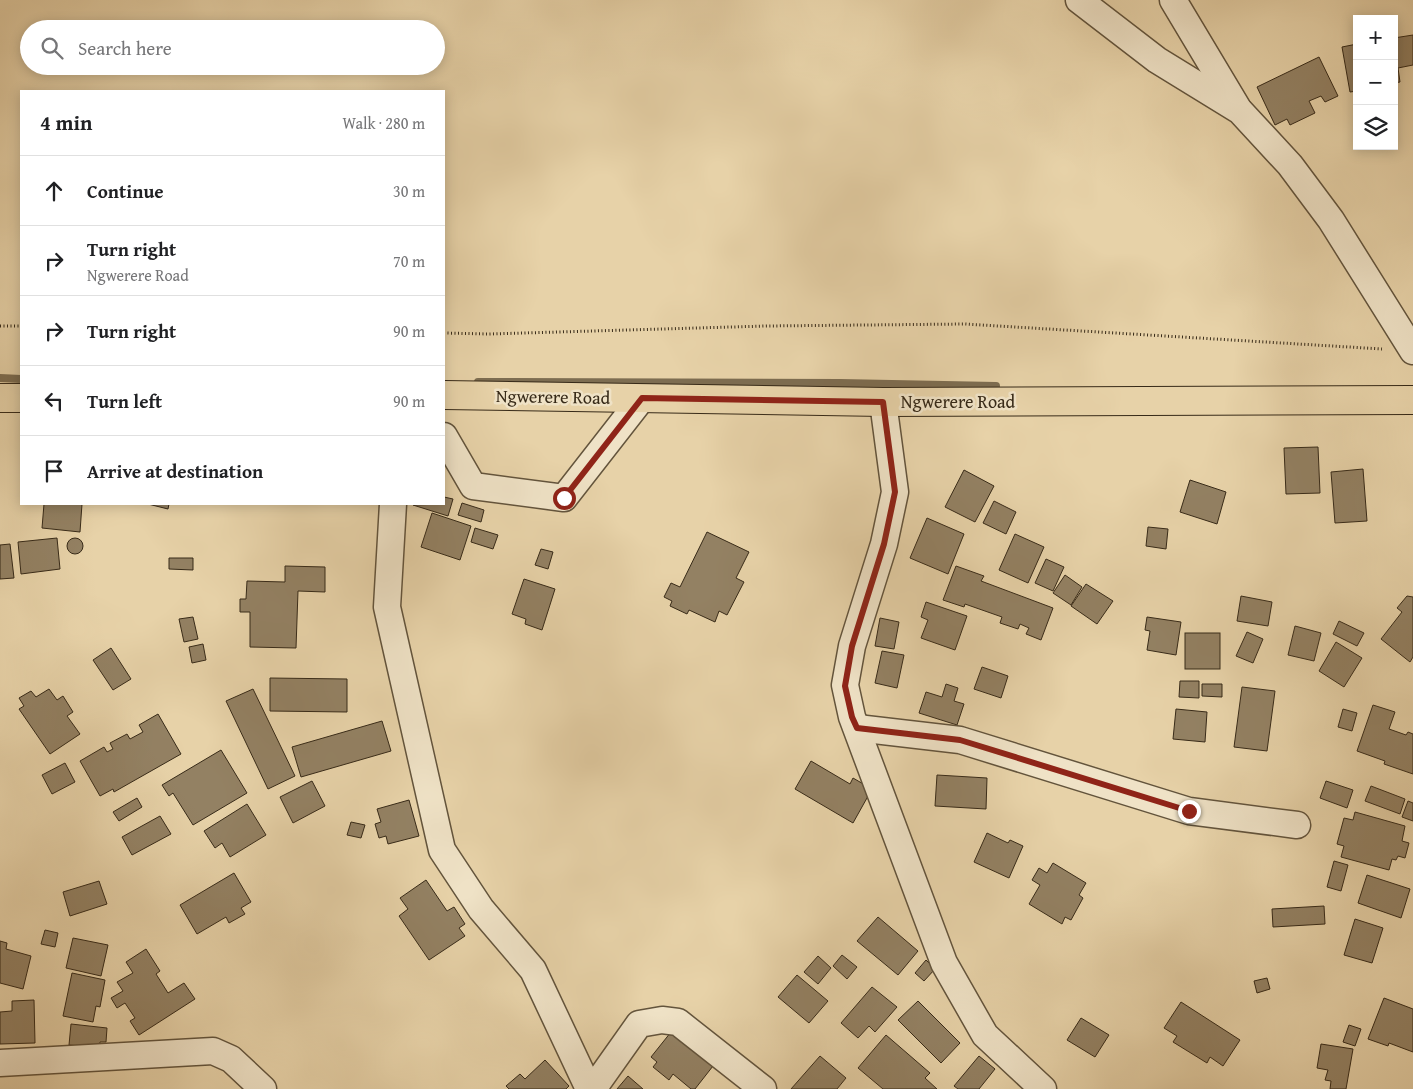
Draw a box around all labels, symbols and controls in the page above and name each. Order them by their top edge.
map controls [1353,15,1398,150]
button: + [1353,15,1398,60]
search box [20,20,445,75]
icon: search [38,34,66,62]
text: Search here [78,34,172,62]
button: − [1353,60,1398,105]
button: layers [1353,105,1398,150]
text: 4 min [40,107,92,138]
text: Walk · 280 m [342,111,425,135]
icon: ahead [40,177,68,205]
text: Continue [87,177,164,205]
text: 30 m [393,179,425,203]
text: Turn right [87,235,176,263]
icon: right [40,247,68,275]
text: 70 m [393,249,425,273]
text: Ngwerere Road [87,263,189,287]
icon: right [40,317,68,345]
text: Turn right [87,317,176,345]
text: 90 m [393,319,425,343]
street label: Ngwerere Road [496,382,611,411]
icon: left [40,387,68,415]
text: Turn left [87,387,162,415]
street label: Ngwerere Road [901,388,1016,415]
text: 90 m [393,389,425,413]
icon: arrive [40,457,68,485]
text: Arrive at destination [87,457,263,485]
route start [553,487,576,510]
route end [1178,800,1201,823]

